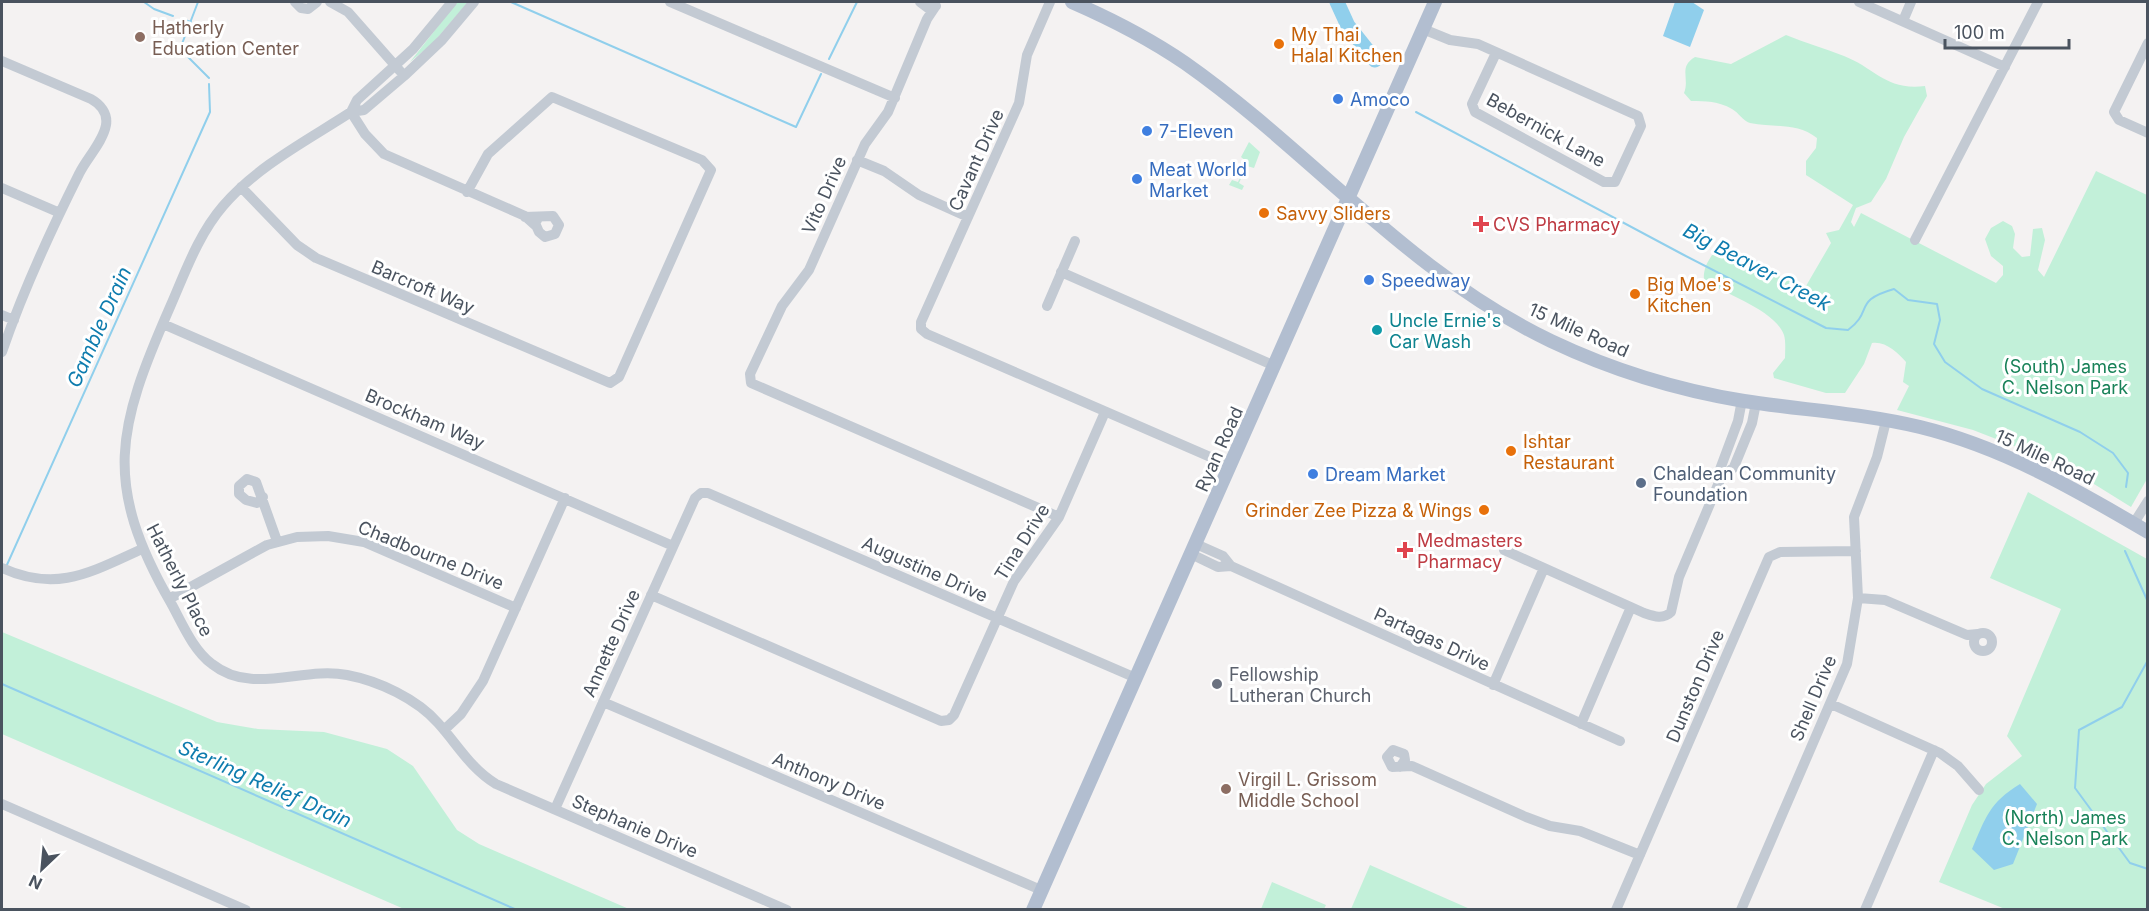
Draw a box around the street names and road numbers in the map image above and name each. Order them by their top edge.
street label: Bebernick Lane [1483,89,1609,171]
street label: Cavant Drive [944,106,1008,214]
street label: Vito Drive [798,153,850,237]
street label: Barcroft Way [368,256,478,318]
street label: 15 Mile Road [1526,299,1632,361]
street label: Brockham Way [362,384,488,454]
street label: Ryan Road [1191,403,1247,495]
street label: 15 Mile Road [1992,425,2098,489]
street label: Tina Drive [990,500,1054,584]
street label: Chadbourne Drive [355,516,507,594]
street label: Hatherly Place [143,520,217,640]
street label: Augustine Drive [859,532,991,606]
street label: Annette Drive [578,586,644,700]
street label: Partagas Drive [1371,603,1493,675]
street label: Dunston Drive [1662,626,1728,746]
street label: Shell Drive [1786,652,1840,744]
street label: Anthony Drive [769,748,889,814]
street label: Stephanie Drive [569,790,701,862]

